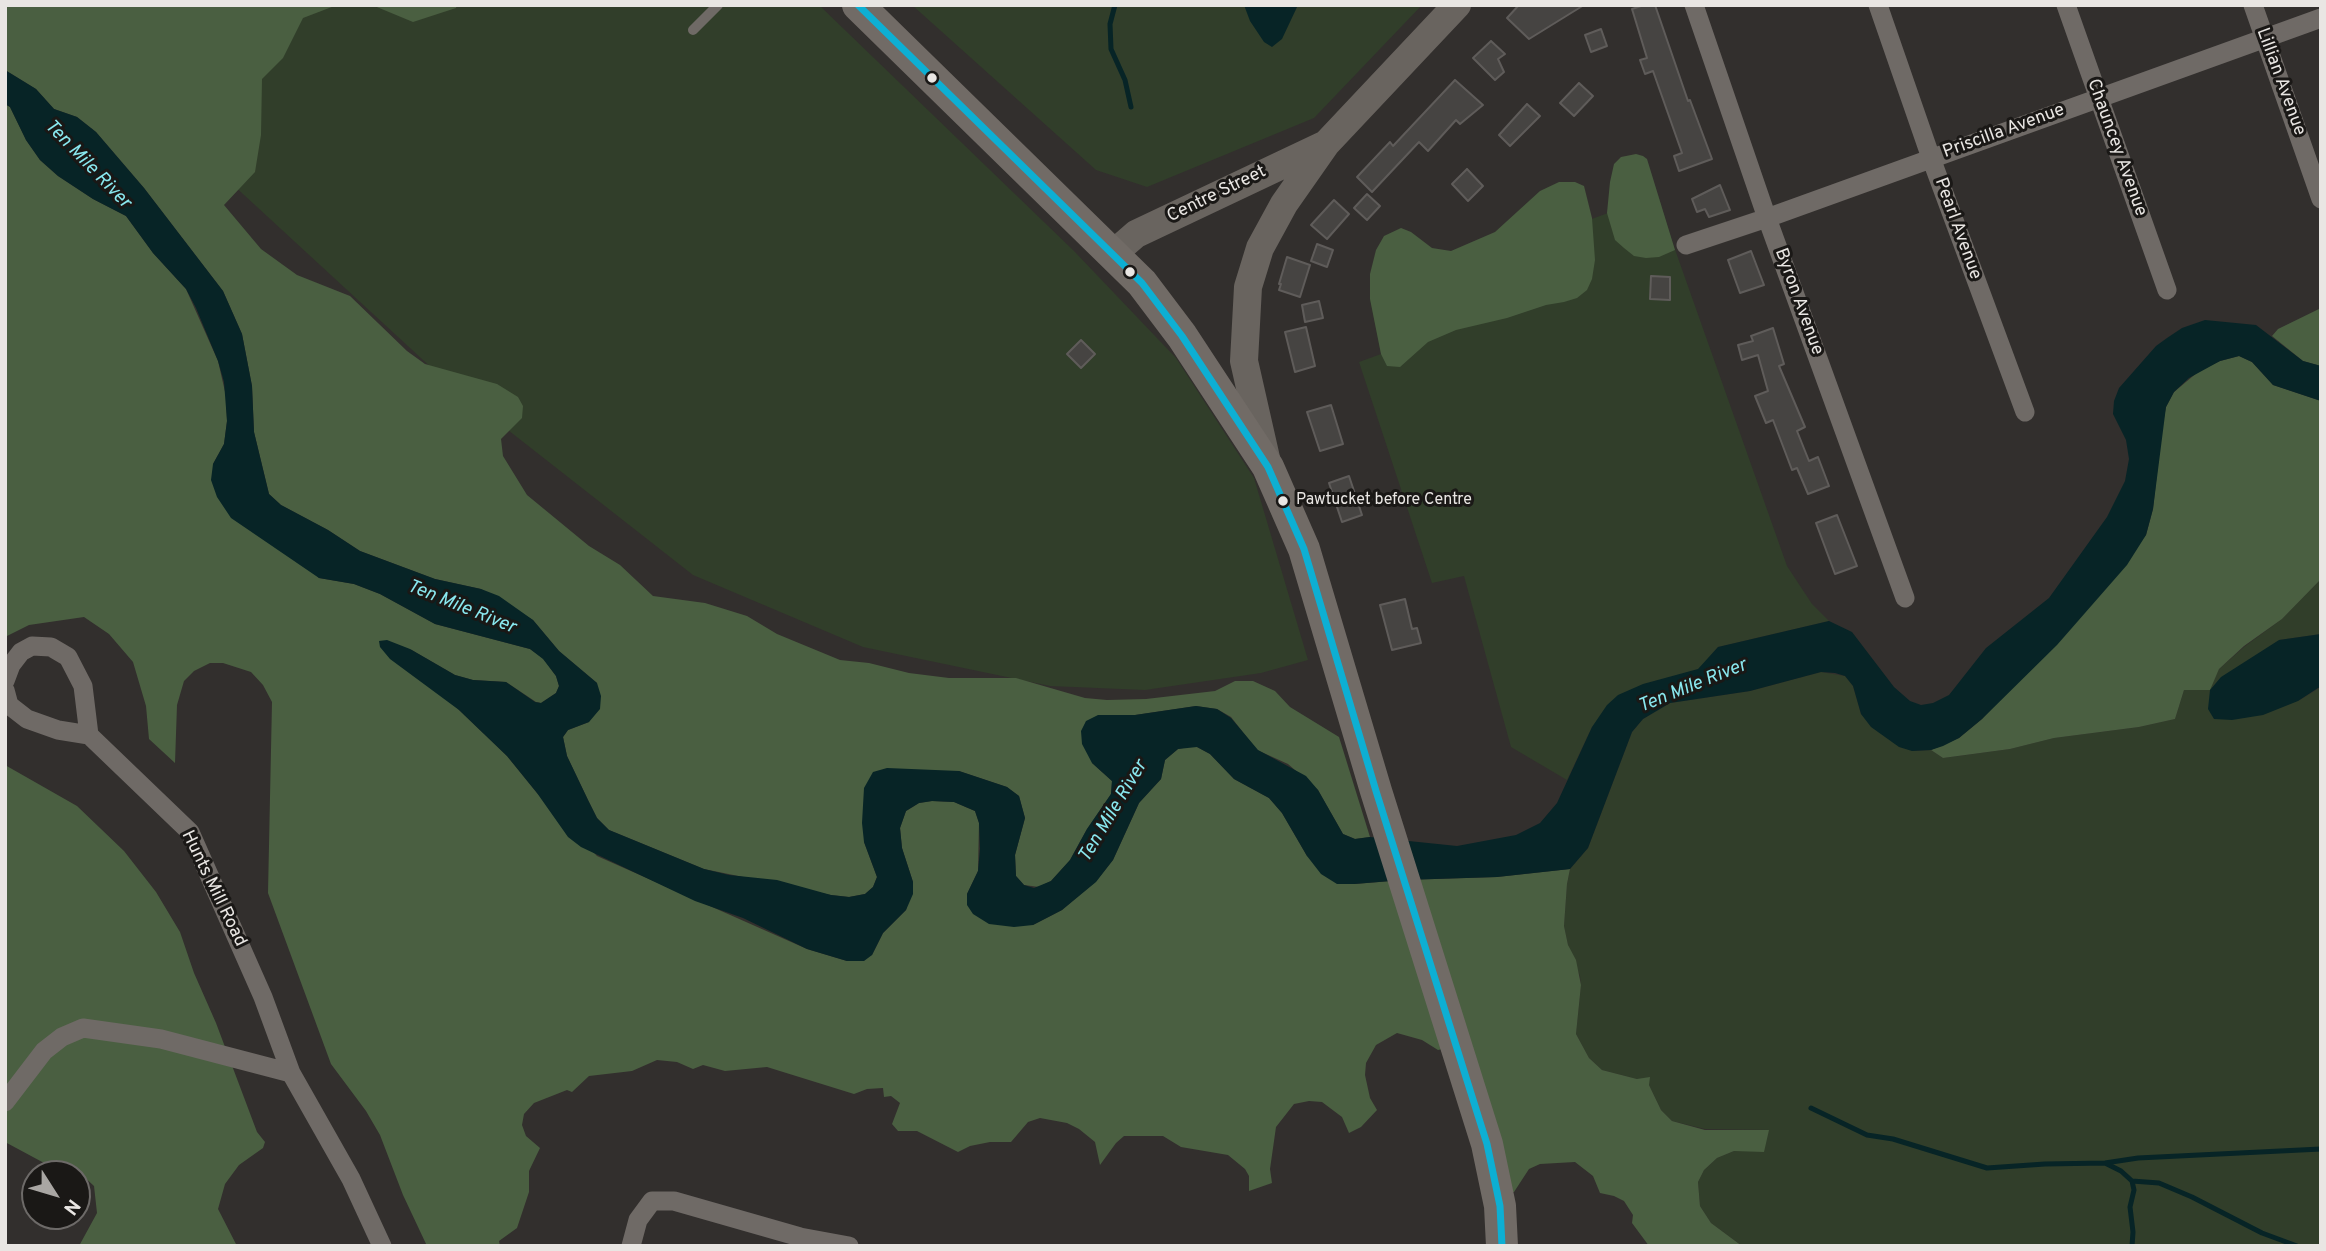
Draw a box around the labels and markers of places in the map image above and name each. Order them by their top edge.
unlabelled marker [925,71,939,85]
unlabelled marker [1123,265,1137,279]
place label: Pawtucket before Centre [1296,491,1472,511]
marker: Pawtucket before Centre [1276,494,1290,508]

